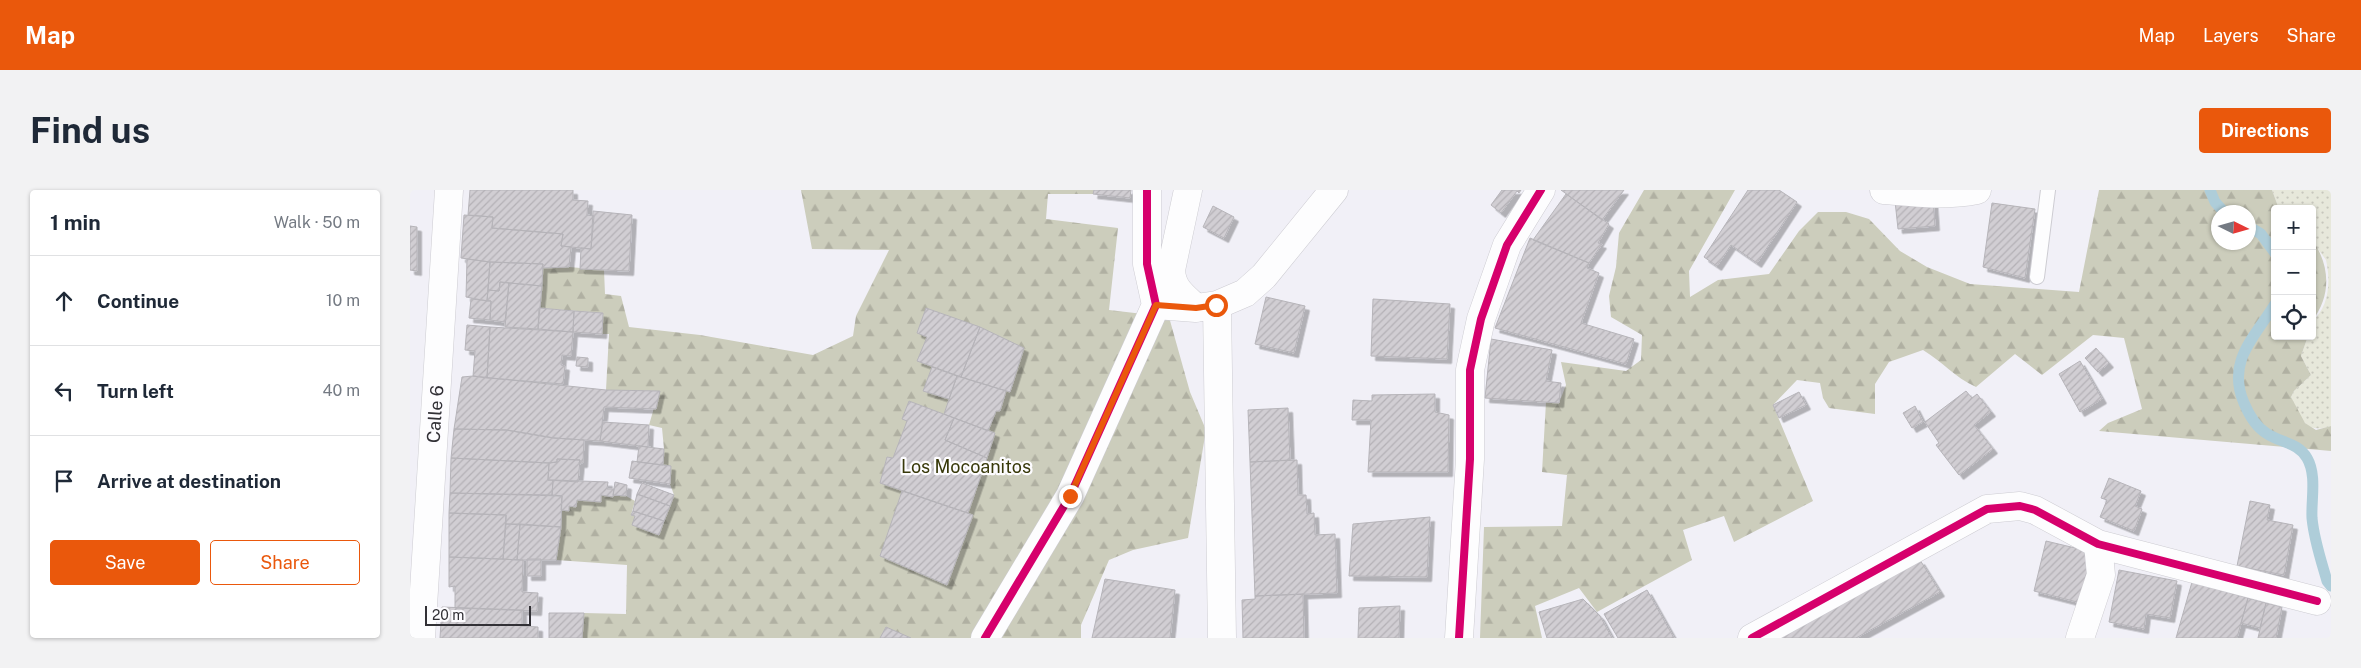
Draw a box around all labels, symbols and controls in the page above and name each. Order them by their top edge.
text: Map [25,21,75,49]
text: Map [2139,25,2175,46]
text: Layers [2203,25,2259,46]
text: Share [2287,25,2336,46]
button: Directions [2199,108,2331,153]
text: Find us [30,110,150,151]
north arrow [2211,205,2256,250]
map controls [2271,205,2316,340]
button: + [2271,205,2316,250]
text: 1 min [50,210,101,235]
text: Walk · 50 m [274,213,360,232]
button: − [2271,250,2316,295]
icon: ahead [50,287,78,315]
text: Continue [97,290,179,312]
text: 10 m [326,291,360,310]
route start [1205,294,1228,317]
button: locate [2271,295,2316,340]
icon: left [50,377,78,405]
text: Turn left [97,380,174,402]
text: 40 m [322,381,360,400]
street label: Calle 6 [422,384,448,444]
park label: Los Mocoanitos [901,456,1031,477]
icon: arrive [50,467,78,495]
text: Arrive at destination [97,470,281,492]
route end [1059,485,1082,508]
button: Save [50,540,200,585]
button: Share [210,540,360,585]
scale bar [425,603,531,626]
text: 20 m [432,607,464,623]

